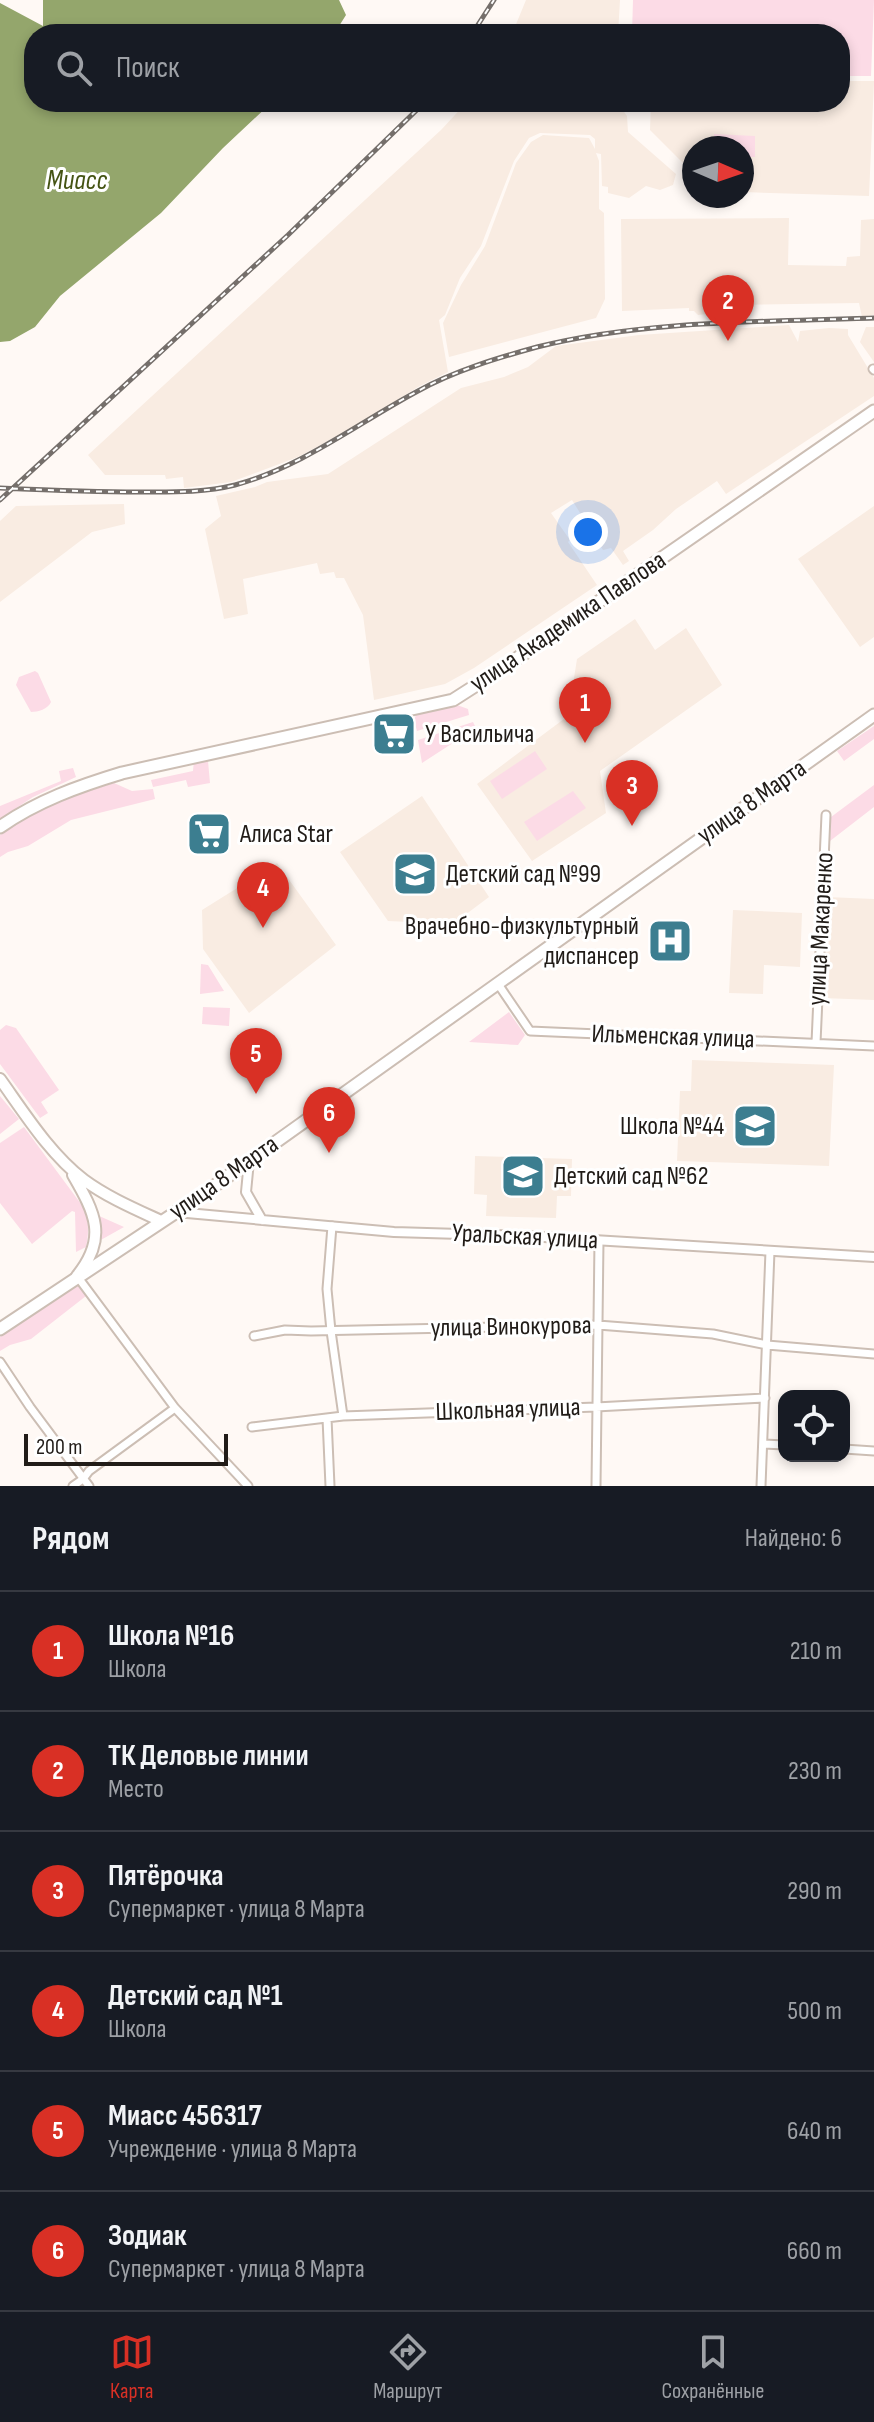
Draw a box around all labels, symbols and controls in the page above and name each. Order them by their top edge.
search box [24,24,850,112]
icon: search [52,46,96,90]
text: Поиск [116,50,179,86]
north arrow [682,136,754,208]
water label: Миасс [46,164,108,197]
pin: 2 [702,275,754,341]
your location [568,512,608,552]
street label: улица Академика Павлова [464,545,672,699]
pin: 1 [559,677,611,743]
supermarket icon: У Васильича [370,710,418,758]
place label: У Васильича [425,719,534,750]
street label: улица 8 Марта [691,753,813,851]
pin: 3 [606,760,658,826]
supermarket icon: Алиса Star [185,810,233,858]
place label: Алиса Star [239,819,334,850]
school or university icon: Детский сад №99 [391,850,439,898]
street label: улица Макаренко [802,852,840,1006]
place label: Детский сад №99 [446,859,601,890]
pin: 4 [237,862,289,928]
place label: Врачебно-физкультурный диспансер [405,911,639,972]
hospital icon: Врачебно-физкультурный диспансер [646,917,694,965]
street label: Ильменская улица [591,1019,755,1055]
pin: 5 [230,1028,282,1094]
pin: 6 [303,1087,355,1153]
school or university icon: Школа №44 [731,1102,779,1150]
place label: Школа №44 [620,1111,724,1142]
street label: улица 8 Марта [163,1129,285,1227]
school or university icon: Детский сад №62 [499,1152,547,1200]
place label: Детский сад №62 [554,1161,708,1192]
street label: Уральская улица [451,1218,599,1256]
street label: улица Винокурова [430,1310,592,1344]
map controls [778,1390,850,1462]
button: locate [778,1390,850,1462]
street label: Школьная улица [435,1392,581,1428]
scale bar [24,1430,228,1466]
text: 200 m [36,1434,82,1461]
text: Рядом [32,1518,110,1559]
text: Найдено: 6 [745,1523,842,1554]
text: Школа №16 [108,1618,234,1654]
text: 1 [53,1636,63,1667]
text: 210 m [790,1636,842,1667]
text: Школа [108,1654,167,1685]
text: ТК Деловые линии [108,1738,309,1774]
text: 2 [52,1756,64,1787]
text: 230 m [788,1756,842,1787]
text: Место [108,1774,164,1805]
text: Пятёрочка [108,1858,224,1894]
text: 3 [52,1876,64,1907]
text: 290 m [787,1876,842,1907]
text: Супермаркет · улица 8 Марта [108,1894,365,1925]
text: Детский сад №1 [108,1978,282,2014]
text: 4 [52,1996,64,2027]
text: 500 m [788,1996,842,2027]
text: Школа [108,2014,167,2045]
text: Миасс 456317 [108,2098,262,2134]
text: 5 [52,2116,64,2147]
text: 640 m [787,2116,842,2147]
text: Учреждение · улица 8 Марта [108,2134,357,2165]
text: Зодиак [108,2218,187,2254]
text: 6 [52,2236,64,2267]
text: 660 m [787,2236,842,2267]
text: Супермаркет · улица 8 Марта [108,2254,365,2285]
tab: Карта [110,2330,154,2405]
tab: Маршрут [373,2330,442,2405]
tab: Сохранённые [662,2330,764,2405]

